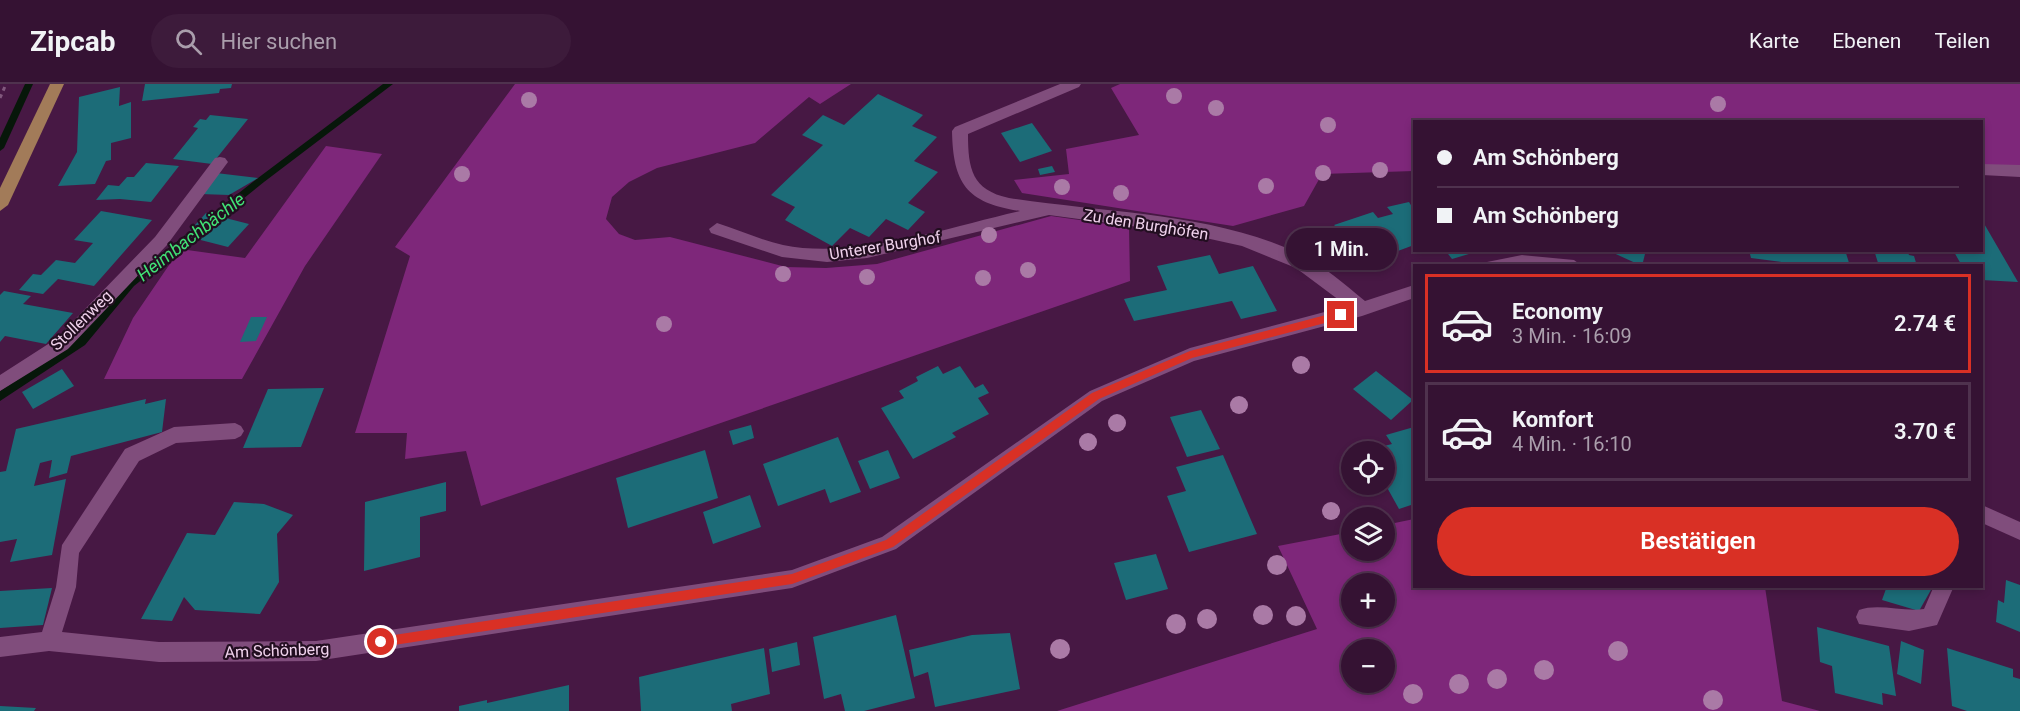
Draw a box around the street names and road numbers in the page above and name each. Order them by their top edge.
street label: Zu den Burghöfen [1082,205,1210,244]
street label: Unterer Burghof [828,227,943,264]
street label: Stollenweg [47,286,116,354]
street label: Am Schönberg [224,639,330,662]

